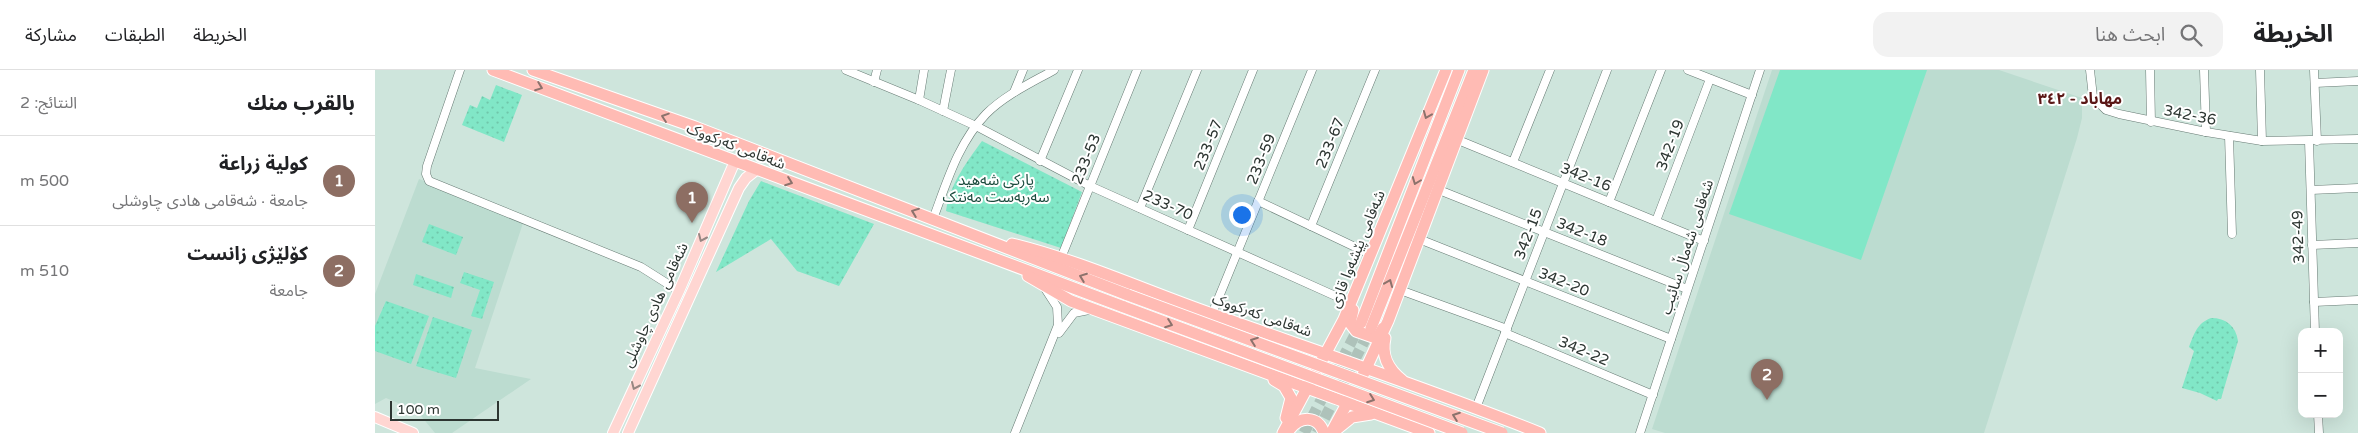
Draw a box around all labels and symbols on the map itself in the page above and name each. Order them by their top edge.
one-way arrow [534,81,542,91]
district label: مهاباد - ٣٤٢ [2038,89,2122,109]
street label: 342-36 [2162,101,2218,129]
one-way arrow [1423,110,1434,119]
one-way arrow [661,112,670,122]
street label: 233-67 [1312,115,1348,171]
street label: 233-57 [1190,117,1226,173]
street label: 342-19 [1652,117,1688,173]
street label: شەقامی کەرکووک [684,119,788,173]
street label: 233-53 [1068,131,1104,187]
street label: 233-59 [1243,131,1279,187]
street label: 342-16 [1558,159,1614,195]
park label: پارکی شەهید سەربەست مەنتک [943,171,1050,206]
one-way arrow [784,176,793,186]
one-way arrow [1412,176,1422,185]
street label: شەقامی شەماڵ سائیب [1655,176,1717,317]
pin: 1 [676,182,708,223]
street label: 233-70 [1140,186,1196,224]
street label: شەقامی پێشەوا قازی [1325,187,1390,311]
your location [1229,202,1255,228]
street label: 342-15 [1510,206,1546,262]
one-way arrow [911,208,920,218]
street label: 342-49 [2288,210,2308,264]
street label: 342-18 [1554,214,1610,250]
one-way arrow [698,233,709,242]
street label: شەقامی هادی چاوشلی [618,240,693,371]
street label: 342-20 [1536,264,1592,300]
one-way arrow [1079,273,1088,284]
one-way arrow [1383,279,1393,287]
street label: شەقامی کەرکووک [1210,289,1315,341]
one-way arrow [1164,318,1173,328]
street label: 342-22 [1556,332,1612,370]
one-way arrow [1250,337,1259,347]
pin: 2 [1751,359,1783,400]
one-way arrow [630,381,641,390]
one-way arrow [1366,393,1375,403]
scale bar [390,398,499,421]
one-way arrow [1452,412,1461,422]

